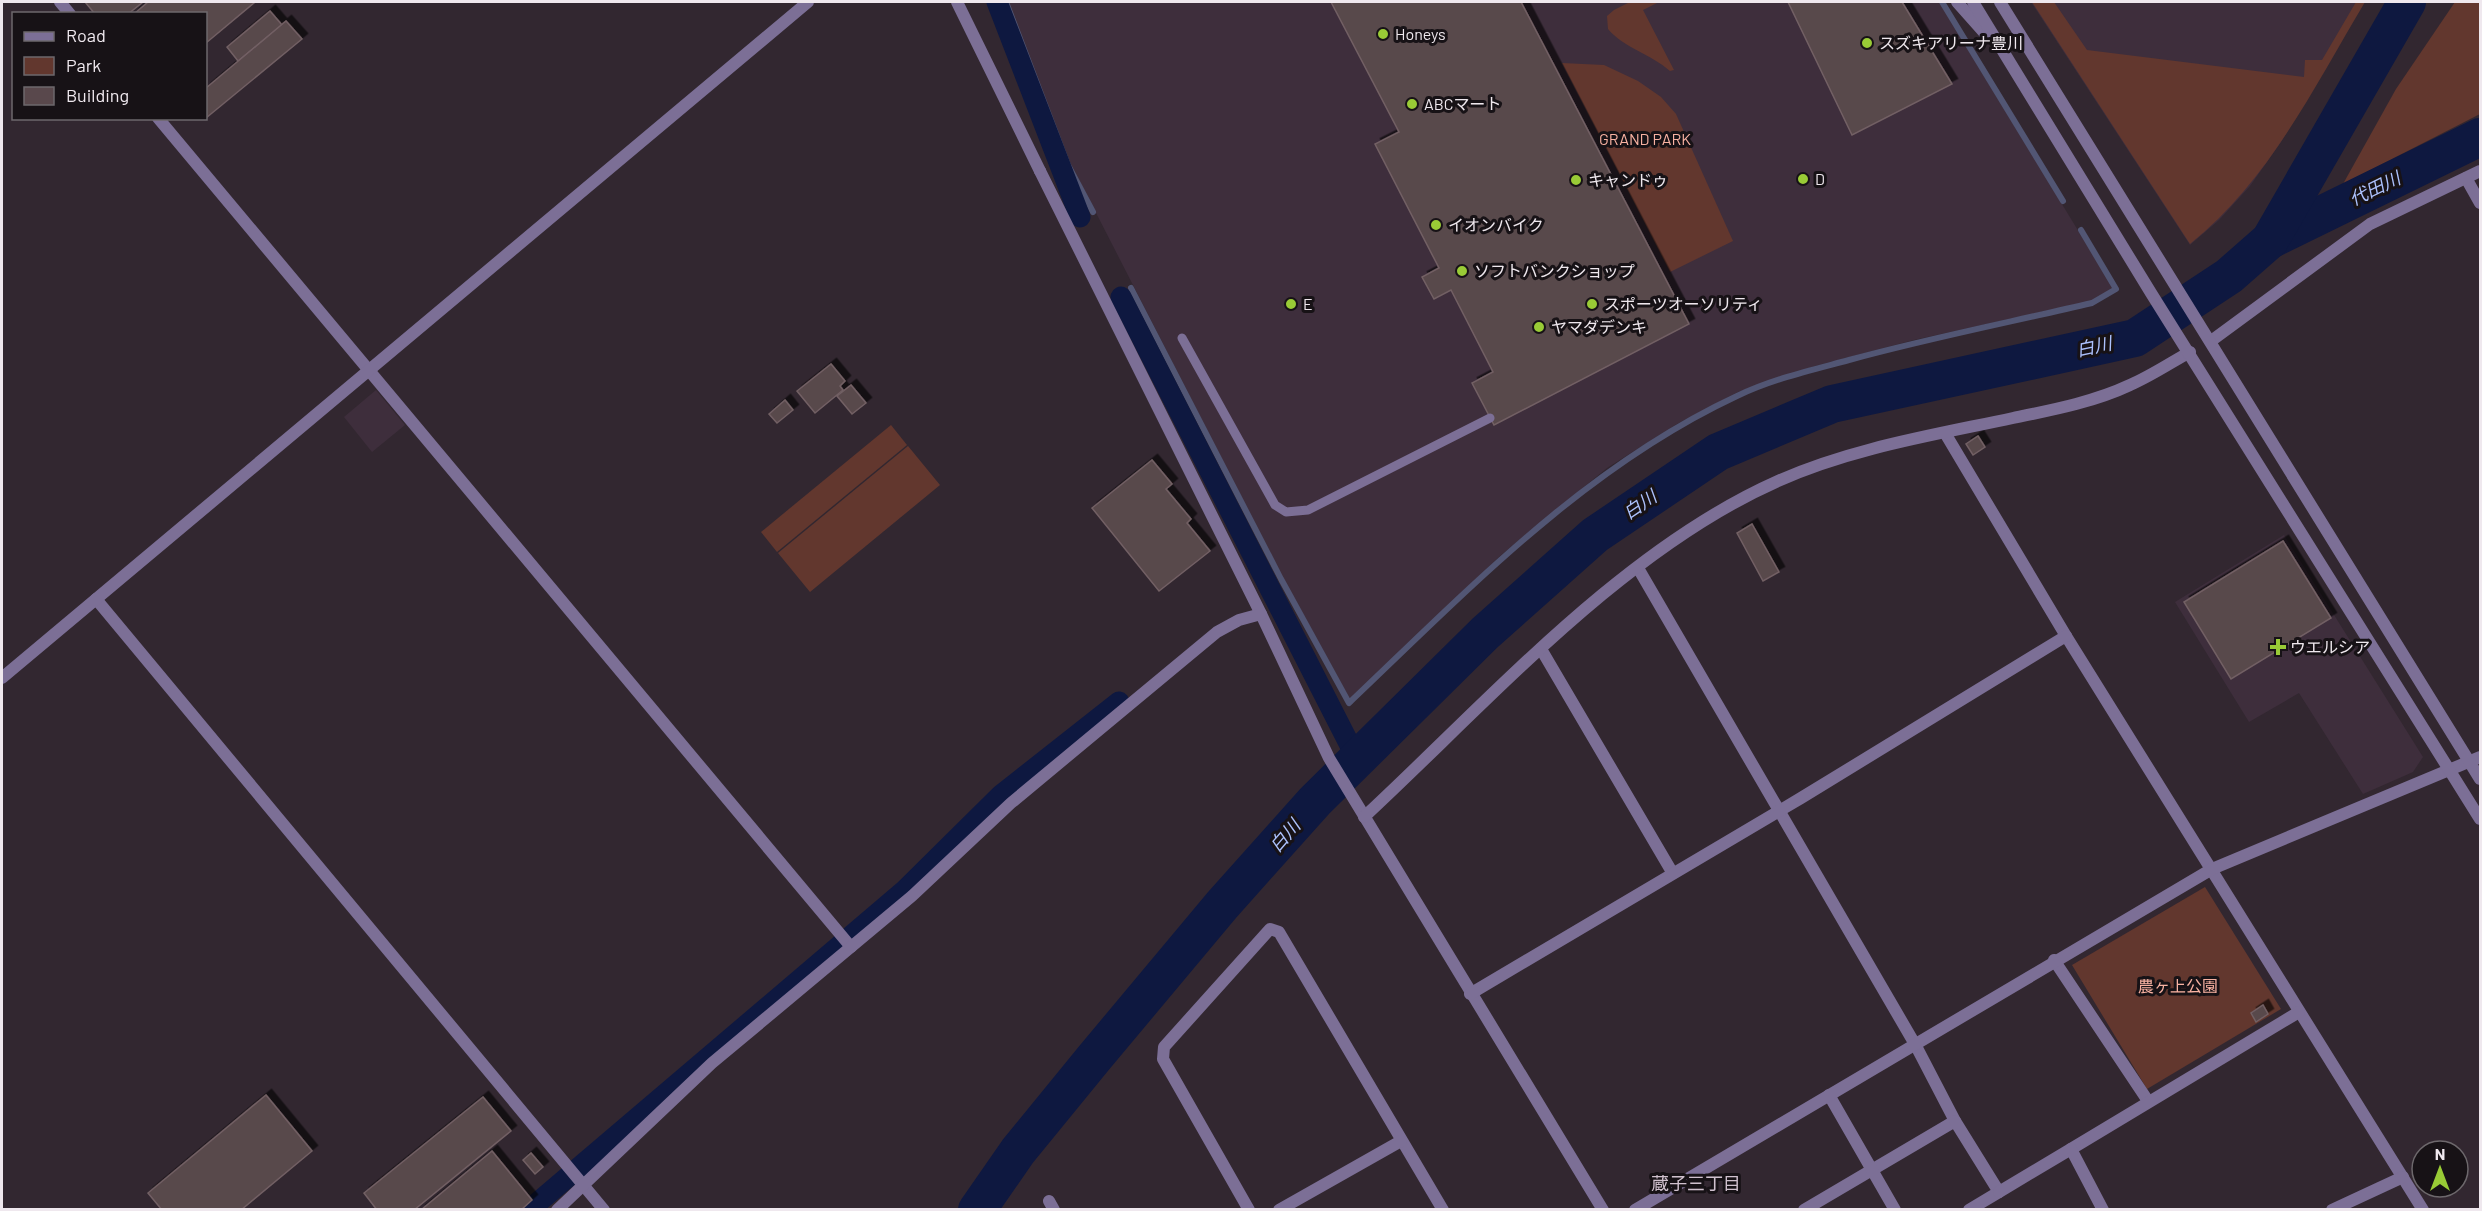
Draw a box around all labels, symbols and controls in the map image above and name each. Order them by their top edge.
legend [12,12,207,120]
text: Road [66,24,106,46]
place label: Honeys [1395,24,1446,43]
marker: Honeys [1376,27,1390,41]
place label: スズキアリーナ豊川 [1879,33,2023,52]
marker: スズキアリーナ豊川 [1860,36,1874,50]
text: Park [66,54,101,76]
text: Building [66,84,129,106]
place label: ABCマート [1424,94,1501,113]
marker: ABCマート [1405,97,1419,111]
park label: GRAND PARK [1599,129,1691,148]
water label: 代田川 [2345,166,2405,210]
place label: D [1815,169,1825,188]
place label: キャンドゥ [1588,170,1668,189]
marker: D [1796,172,1810,186]
marker: キャンドゥ [1569,173,1583,187]
place label: イオンバイク [1448,215,1544,234]
marker: イオンバイク [1429,218,1443,232]
place label: ソフトバンクショップ [1474,261,1635,280]
marker: ソフトバンクショップ [1455,264,1469,278]
place label: E [1303,294,1313,313]
place label: スポーツオーソリティ [1604,294,1763,313]
marker: E [1284,297,1298,311]
marker: スポーツオーソリティ [1585,297,1599,311]
place label: ヤマダデンキ [1551,317,1647,336]
marker: ヤマダデンキ [1532,320,1546,334]
water label: 白川 [2074,331,2116,361]
water label: 白川 [1618,484,1662,523]
place label: ウエルシア [2290,637,2370,656]
marker: ウエルシア [2271,640,2285,654]
water label: 白川 [1264,813,1306,856]
park label: 農ヶ上公園 [2138,976,2218,995]
north arrow [2410,1139,2470,1199]
text: N [2435,1144,2445,1163]
district label: 蔵子三丁目 [1651,1172,1741,1194]

